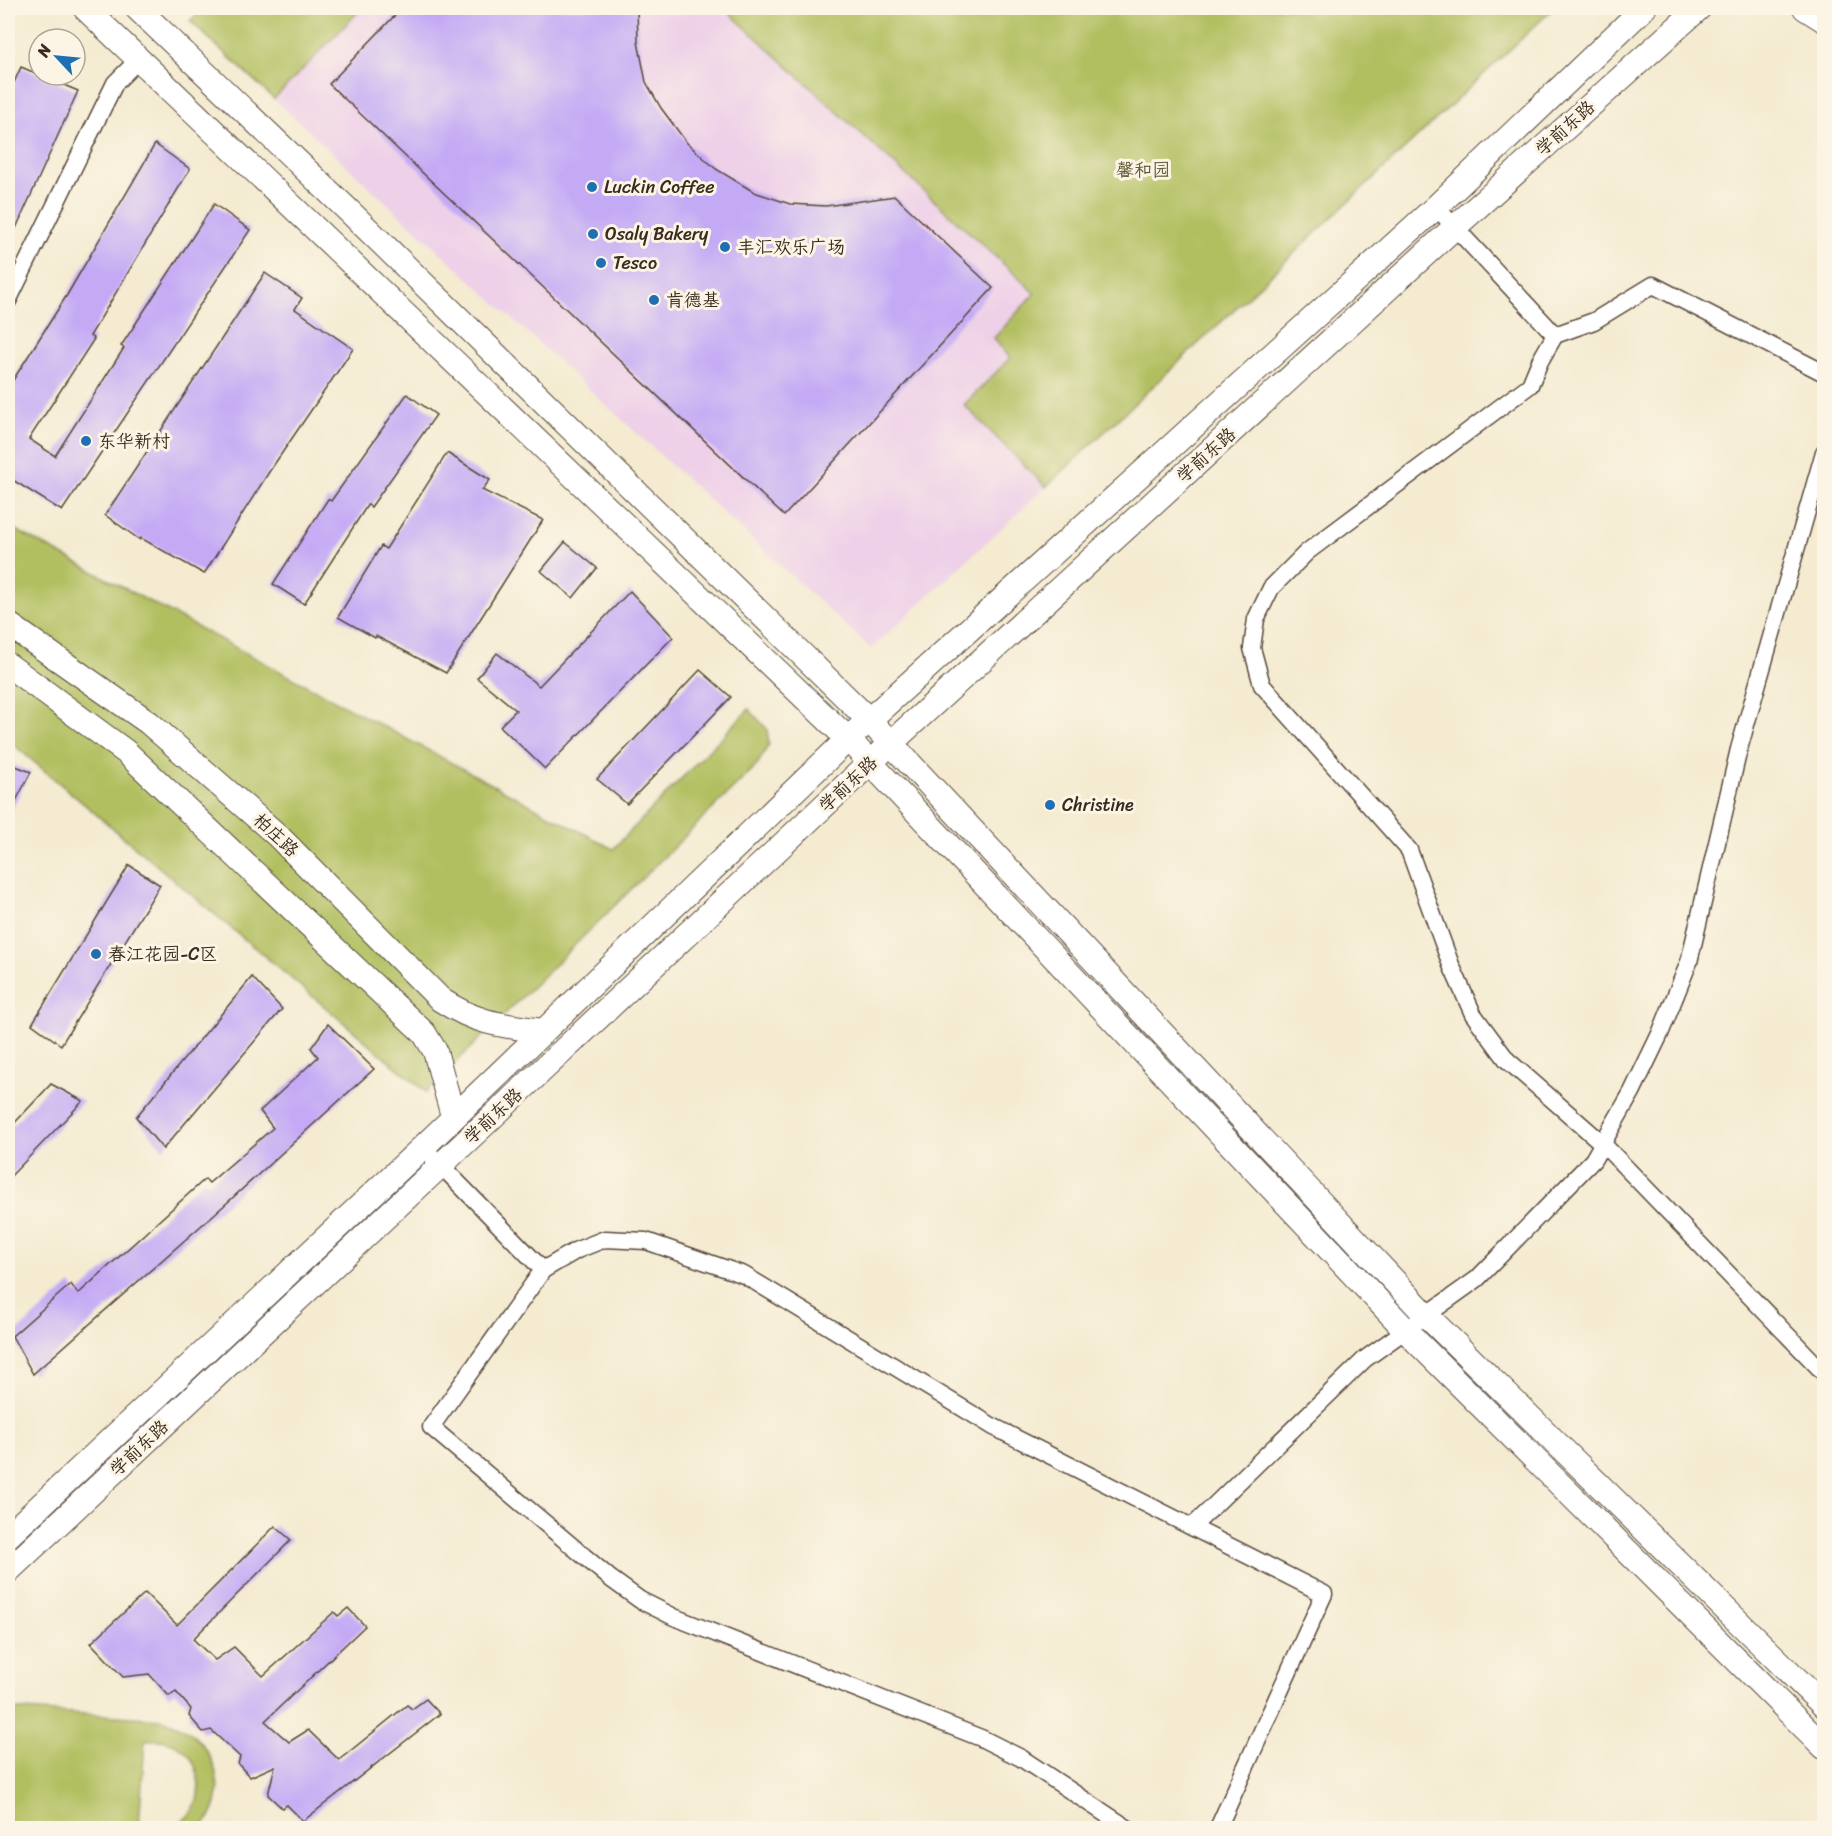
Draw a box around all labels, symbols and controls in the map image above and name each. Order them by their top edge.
north arrow [27,27,87,87]
text: N [28,38,60,63]
street label: 学前东路 [1528,92,1602,164]
park label: 馨和园 [1116,154,1170,186]
place label: Luckin Coffee [604,171,715,203]
marker: Luckin Coffee [585,180,599,194]
place label: Osaly Bakery [605,218,709,250]
marker: Osaly Bakery [586,227,600,241]
place label: 丰汇欢乐广场 [737,231,845,263]
marker: 丰汇欢乐广场 [718,240,732,254]
place label: Tesco [613,247,657,279]
marker: Tesco [594,256,608,270]
place label: 肯德基 [666,284,720,316]
marker: 肯德基 [647,293,661,307]
street label: 学前东路 [1169,419,1243,491]
place label: 东华新村 [98,425,170,457]
marker: 东华新村 [79,434,93,448]
street label: 学前东路 [811,748,885,820]
place label: Christine [1062,789,1134,821]
marker: Christine [1043,798,1057,812]
street label: 柏庄路 [245,805,307,865]
place label: 春江花园-C区 [108,938,218,970]
marker: 春江花园-C区 [89,947,103,961]
street label: 学前东路 [456,1080,530,1152]
street label: 学前东路 [102,1412,176,1484]

